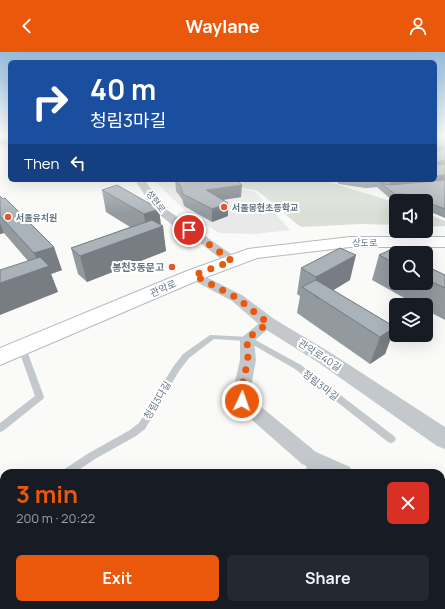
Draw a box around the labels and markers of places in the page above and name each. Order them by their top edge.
place label: 서울봉현초등학교 [232,201,298,214]
marker: 서울봉현초등학교 [219,202,229,212]
place label: 서울유치원 [16,211,57,224]
marker: 서울유치원 [3,212,13,222]
pin [172,213,206,247]
place label: 봉천3동문고 [112,260,165,274]
marker: 봉천3동문고 [167,262,177,272]

